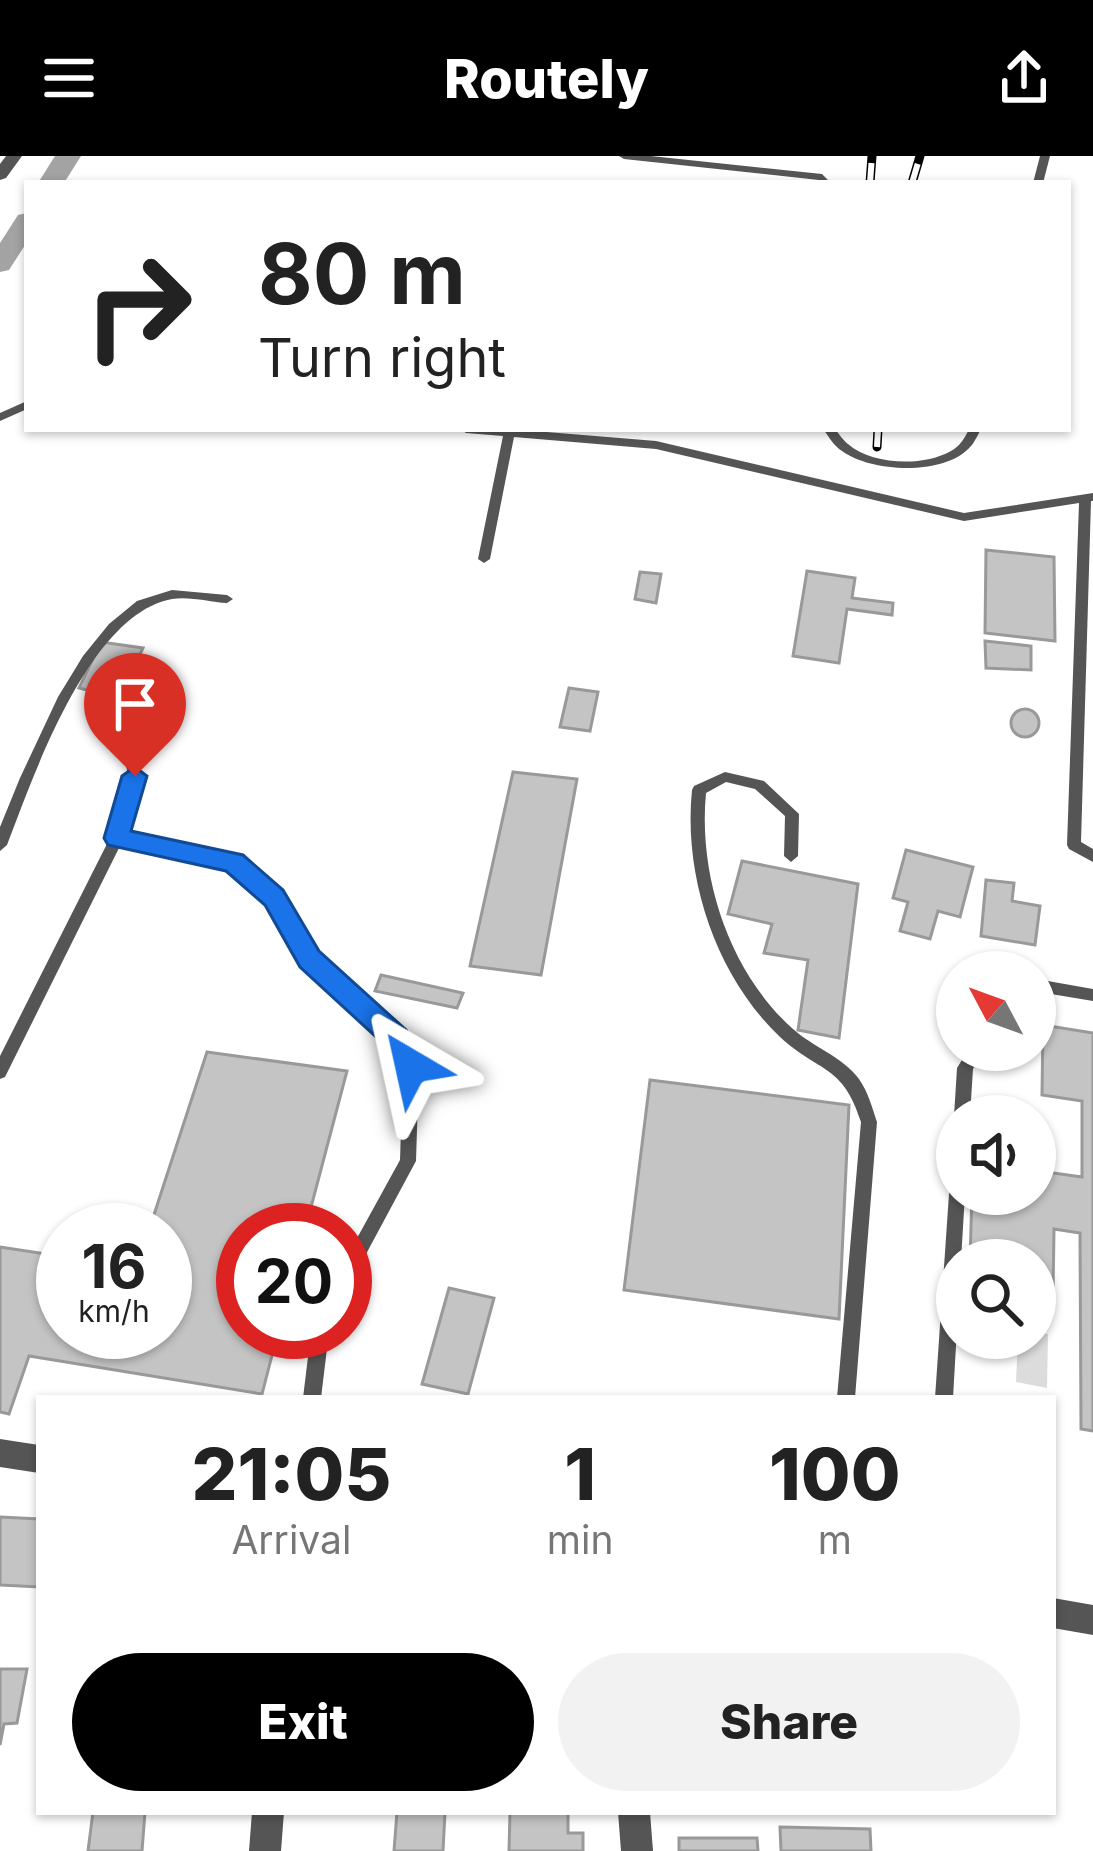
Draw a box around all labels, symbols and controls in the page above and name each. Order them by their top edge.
icon: menu [36,45,102,111]
icon: share [991,45,1057,111]
text: Routely [444,46,649,111]
text: 80 m [258,223,466,324]
icon: right [60,228,216,384]
text: Turn right [258,325,506,390]
pin [84,653,186,776]
icon: arrive [102,671,168,737]
north arrow [936,951,1056,1071]
map controls [936,951,1056,1359]
position arrow [348,1003,474,1129]
button: sound [936,1095,1056,1215]
speed limit sign: 20 [216,1203,372,1359]
text: 16 [82,1230,146,1302]
button: search [936,1239,1056,1359]
text: km/h [78,1293,150,1329]
text: 21:05 [192,1430,391,1517]
text: 1 [564,1430,596,1517]
text: 100 [769,1430,900,1517]
text: Arrival [231,1516,351,1563]
text: min [547,1516,614,1563]
text: m [818,1516,852,1563]
button: Exit [72,1653,534,1791]
button: Share [558,1653,1020,1791]

